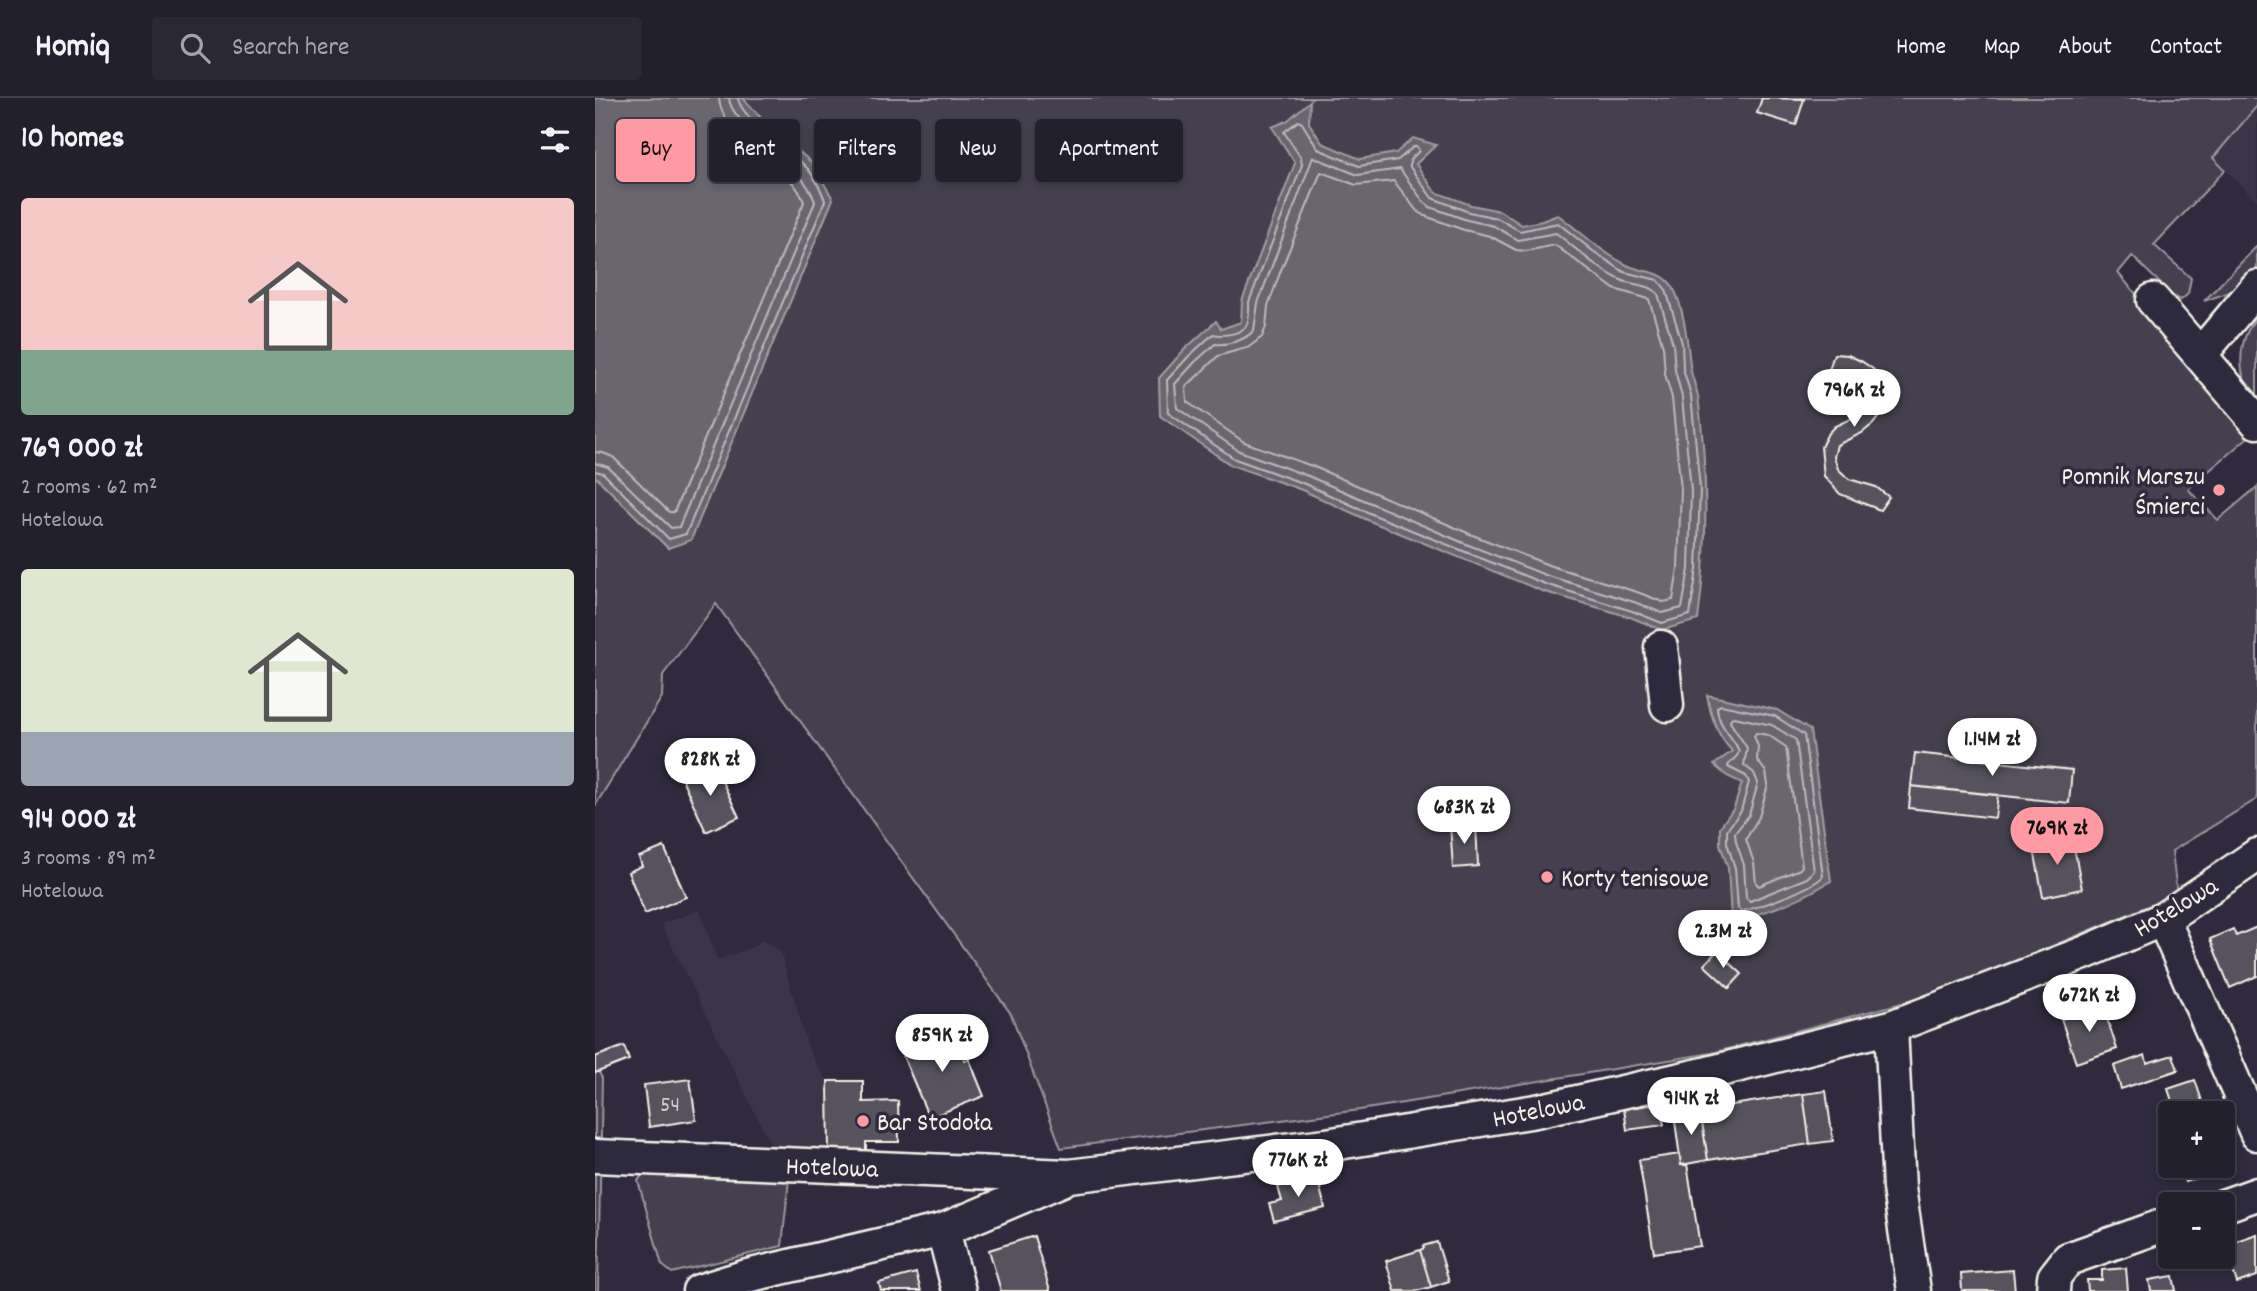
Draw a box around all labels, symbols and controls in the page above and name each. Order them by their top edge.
search box [152,17,642,80]
text: Homiq [35,25,110,72]
icon: search [176,29,214,67]
text: Search here [232,30,349,67]
text: Home [1896,31,1946,65]
text: Map [1984,31,2020,65]
text: About [2058,31,2112,65]
text: Contact [2150,31,2222,65]
text: 10 homes [21,119,124,162]
chip: Buy [616,119,695,182]
chip: Rent [709,119,800,182]
chip: Filters [814,119,921,182]
chip: New [935,119,1021,182]
chip: Apartment [1035,119,1183,182]
icon: filters [536,121,574,159]
icon: home [235,243,361,369]
pin: 796K zł [1789,370,1919,429]
text: 796K zł [1823,375,1885,408]
text: 769 000 zł [21,429,143,472]
place label: Pomnik Marszu Śmierci [2061,460,2205,527]
text: 2 rooms · 62 m² [21,472,157,505]
marker: Pomnik Marszu Śmierci [2211,482,2227,498]
text: Hotelowa [21,505,103,538]
icon: home [235,614,361,740]
pin: 1.14M zł [1920,718,2064,778]
text: 1.14M zł [1964,724,2020,757]
pin: 828K zł [645,738,775,798]
text: 828K zł [681,744,739,777]
pin: 683K zł [1399,786,1529,846]
text: 683K zł [1433,792,1495,825]
text: 914 000 zł [21,800,136,843]
pin: 769K zł [1992,808,2122,867]
text: 769K zł [2026,813,2088,846]
text: 3 rooms · 89 m² [21,843,156,876]
place label: Korty tenisowe [1561,862,1709,899]
marker: Korty tenisowe [1539,869,1555,885]
street label: Hotelowa [2128,869,2227,949]
text: Hotelowa [21,876,103,909]
pin: 2.3M zł [1658,910,1788,970]
text: 2.3M zł [1694,916,1752,949]
pin: 672K zł [2024,974,2154,1034]
text: 672K zł [2059,980,2119,1013]
pin: 859K zł [877,1014,1007,1074]
text: 859K zł [912,1020,972,1053]
pin: 914K zł [1626,1077,1756,1137]
text: 914K zł [1663,1083,1719,1116]
street label: Hotelowa [1490,1085,1588,1139]
house number: 54 [660,1090,680,1123]
map controls [2158,1101,2235,1269]
button: + [2158,1101,2235,1178]
place label: Bar Stodoła [877,1106,993,1143]
marker: Bar Stodoła [855,1113,871,1129]
pin: 776K zł [1233,1140,1363,1199]
text: 776K zł [1268,1145,1328,1178]
street label: Hotelowa [785,1149,880,1190]
button: − [2158,1192,2235,1269]

